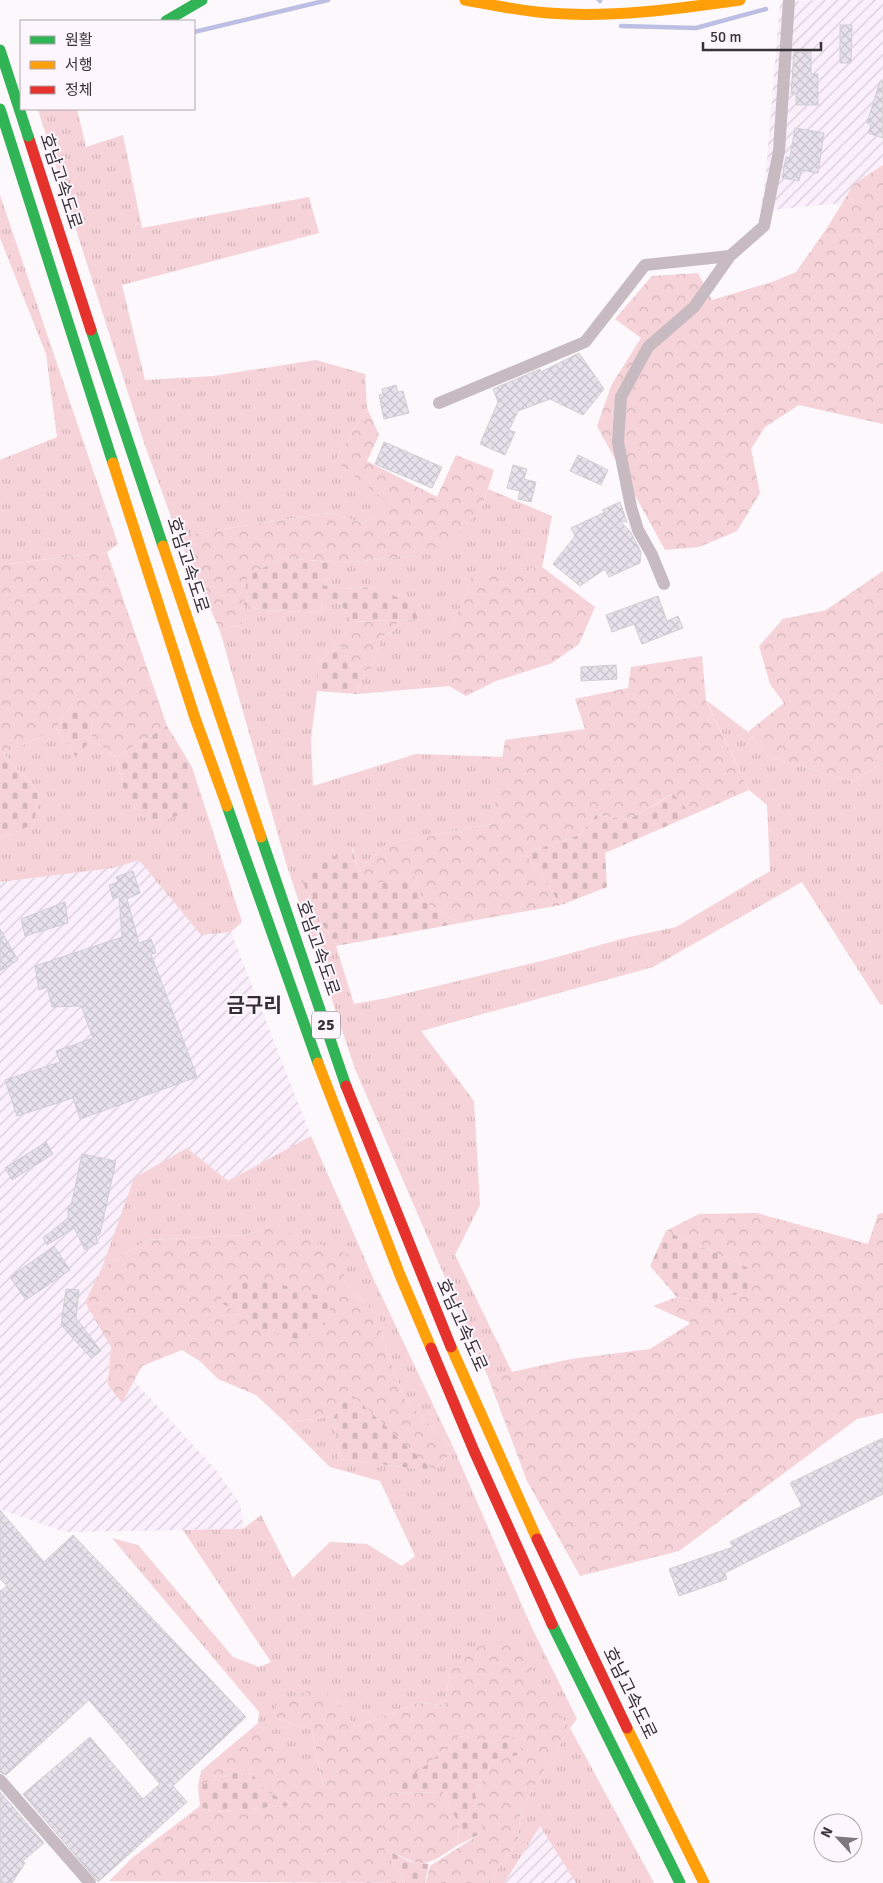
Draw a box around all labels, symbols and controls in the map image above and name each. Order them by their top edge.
legend [20,20,195,110]
scale bar [703,20,820,52]
text: 50 m [710,28,741,46]
text: 원활 [65,31,93,49]
text: 서행 [65,56,93,74]
text: 정체 [65,81,93,99]
street label: 호남고속도로 [35,130,87,232]
street label: 호남고속도로 [162,514,214,616]
street label: 호남고속도로 [291,897,345,999]
district label: 금구리 [226,993,282,1018]
road number: 25 [312,1012,340,1038]
street label: 호남고속도로 [432,1275,492,1375]
street label: 호남고속도로 [598,1644,662,1742]
north arrow [813,1813,863,1863]
text: N [817,1824,837,1841]

